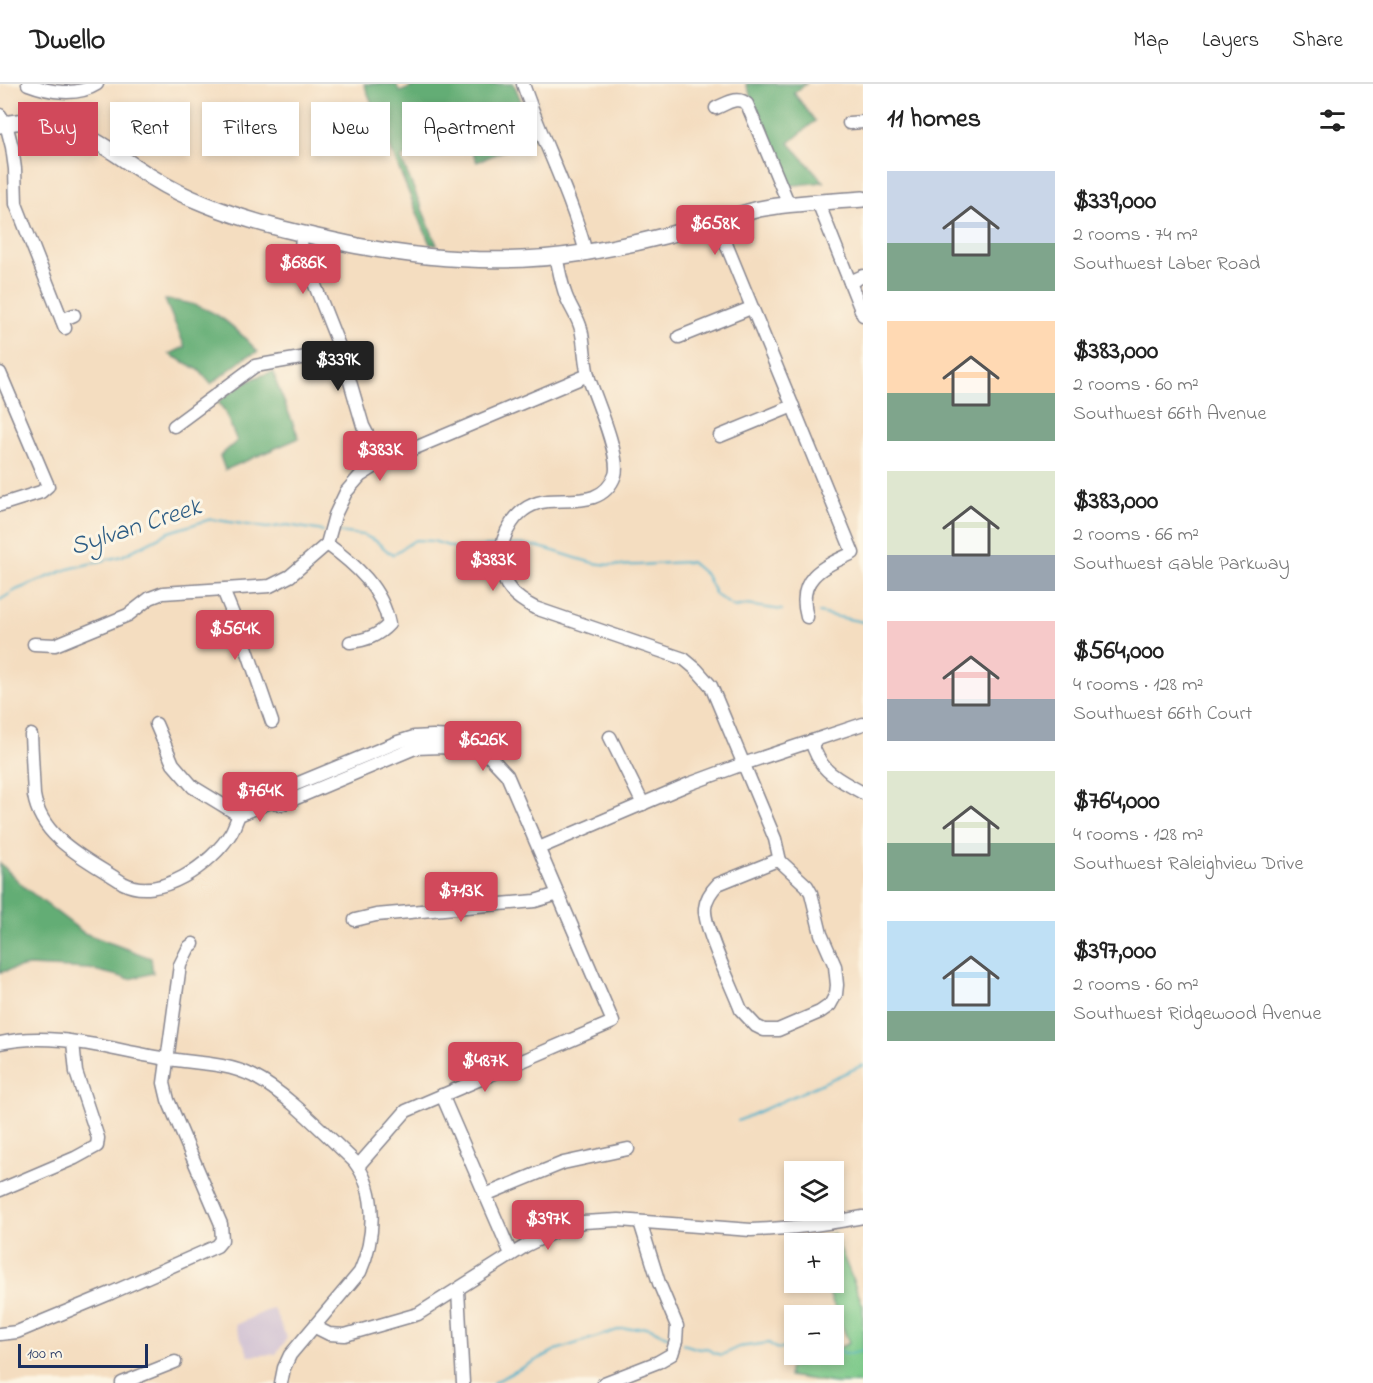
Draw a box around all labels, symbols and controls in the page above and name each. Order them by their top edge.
text: Dwello [30,21,105,62]
text: Map [1133,26,1169,56]
text: Layers [1202,26,1259,56]
text: Share [1292,26,1343,56]
text: 11 homes [887,101,981,139]
chip: Buy [18,102,98,156]
chip: Rent [110,102,190,156]
chip: Filters [202,102,299,156]
chip: New [311,102,390,156]
chip: Apartment [402,102,537,156]
icon: filters [1316,104,1349,137]
text: $339,000 [1073,183,1156,221]
icon: home [935,195,1007,267]
pin: $658K [673,205,757,256]
text: $658K [690,210,740,239]
text: 2 rooms · 74 m² [1073,221,1198,250]
pin: $686K [261,244,345,295]
text: $686K [280,249,326,278]
text: Southwest Laber Road [1073,250,1260,279]
text: $383,000 [1073,333,1158,371]
pin: $339K [296,341,380,392]
icon: home [935,345,1007,417]
text: $339K [316,346,360,375]
text: 2 rooms · 60 m² [1073,371,1199,400]
text: Southwest 66th Avenue [1073,400,1266,429]
pin: $383K [338,431,422,482]
text: $383K [357,436,403,465]
text: $383,000 [1073,483,1158,521]
water label: Sylvan Creek [65,488,208,567]
icon: home [935,495,1007,567]
text: 2 rooms · 66 m² [1073,521,1199,550]
pin: $383K [451,541,535,592]
text: $383K [470,546,516,575]
text: Southwest Gable Parkway [1073,550,1290,579]
pin: $564K [193,610,277,661]
text: $564K [210,615,260,644]
text: $564,000 [1073,633,1164,671]
icon: home [935,645,1007,717]
text: 4 rooms · 128 m² [1073,671,1203,700]
text: Southwest 66th Court [1073,700,1252,729]
pin: $626K [441,721,525,772]
text: $626K [458,726,508,755]
pin: $764K [218,772,302,823]
text: $764K [236,777,284,806]
text: $764,000 [1073,783,1160,821]
icon: home [935,795,1007,867]
text: 4 rooms · 128 m² [1073,821,1203,850]
text: Southwest Raleighview Drive [1073,850,1303,879]
pin: $713K [419,872,503,923]
text: $713K [439,877,483,906]
text: $397,000 [1073,933,1156,971]
icon: home [935,945,1007,1017]
text: 2 rooms · 60 m² [1073,971,1199,1000]
text: Southwest Ridgewood Avenue [1073,1000,1321,1029]
pin: $487K [443,1042,527,1093]
text: $487K [462,1047,508,1076]
map controls [784,1161,844,1365]
button: layers [784,1161,844,1221]
pin: $397K [506,1200,590,1251]
text: $397K [526,1205,570,1234]
button: + [784,1233,844,1293]
button: − [784,1305,844,1365]
scale bar [18,1341,148,1368]
text: 100 m [27,1342,62,1366]

